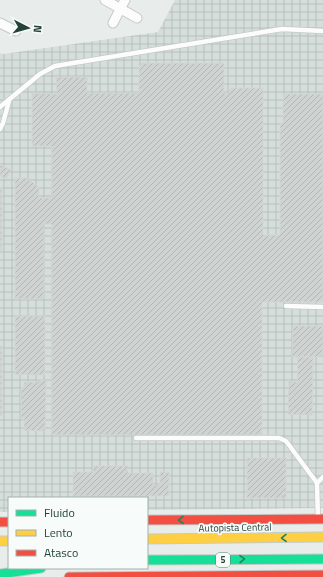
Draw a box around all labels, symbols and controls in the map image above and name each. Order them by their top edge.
north arrow [8,8,48,48]
text: N [30,24,46,34]
legend [8,497,148,569]
text: Fluido [44,503,75,522]
one-way arrow [178,516,184,524]
street label: Autopista Central [198,519,272,536]
text: Lento [44,523,73,542]
one-way arrow [281,534,287,542]
text: Atasco [44,543,78,562]
road number: 5 [216,553,230,567]
one-way arrow [239,555,245,564]

